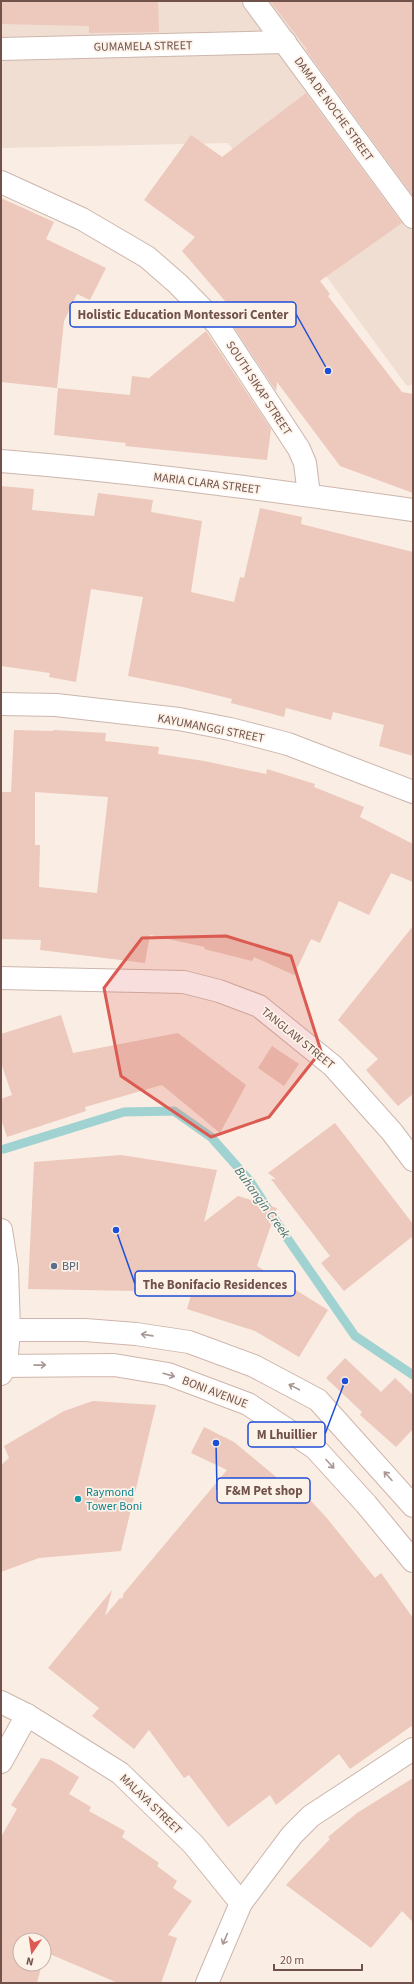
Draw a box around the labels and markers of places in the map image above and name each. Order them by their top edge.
callout: Holistic Education Montessori Center [70,302,296,327]
place label: BPI [62,1258,79,1275]
marker: BPI [49,1261,59,1271]
callout: The Bonifacio Residences [135,1271,295,1296]
callout: M Lhuillier [248,1422,325,1447]
callout: F&M Pet shop [217,1478,310,1503]
place label: Raymond Tower Boni [86,1484,142,1515]
marker: Raymond Tower Boni [73,1494,83,1504]

